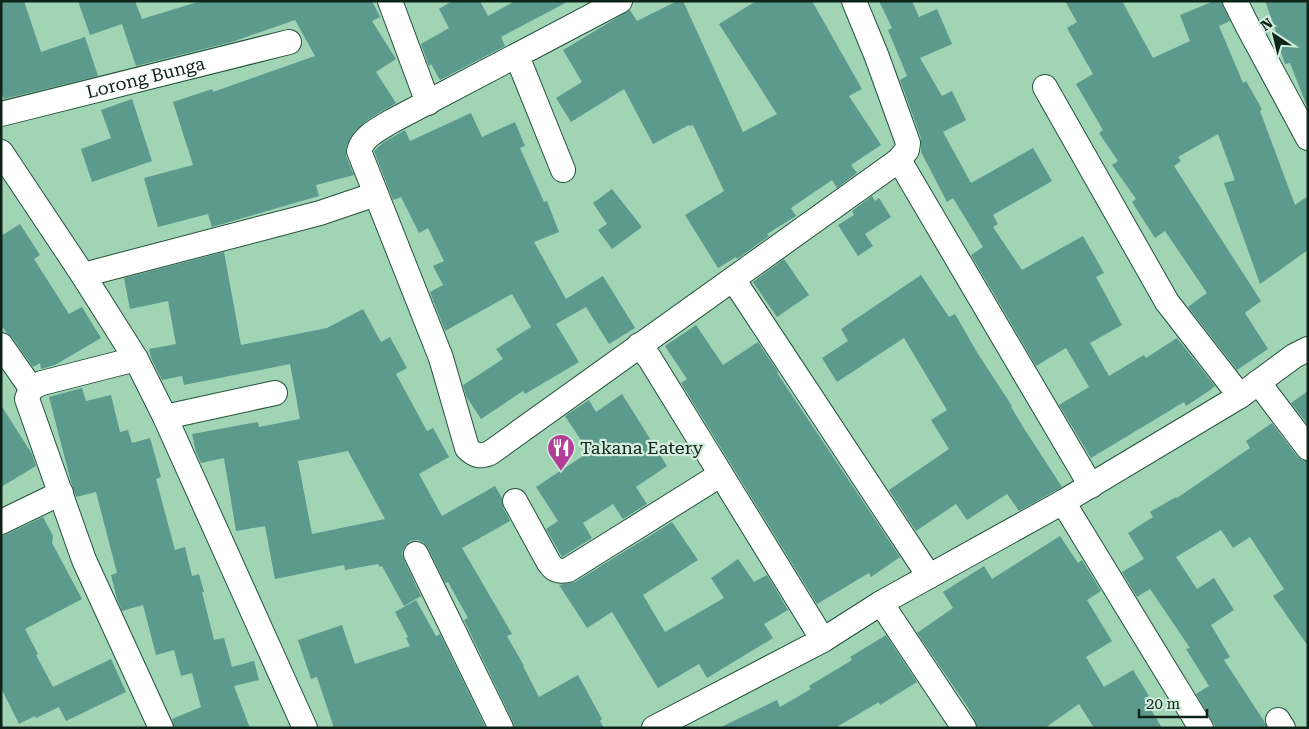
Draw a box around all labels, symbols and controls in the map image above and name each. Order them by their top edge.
north arrow [1249,10,1299,60]
text: N [1258,15,1276,34]
street label: Lorong Bunga [84,52,207,102]
restaurant icon: Takana Eatery [546,433,576,472]
place label: Takana Eatery [580,437,703,458]
scale bar [1139,686,1206,718]
text: 20 m [1146,695,1181,713]

